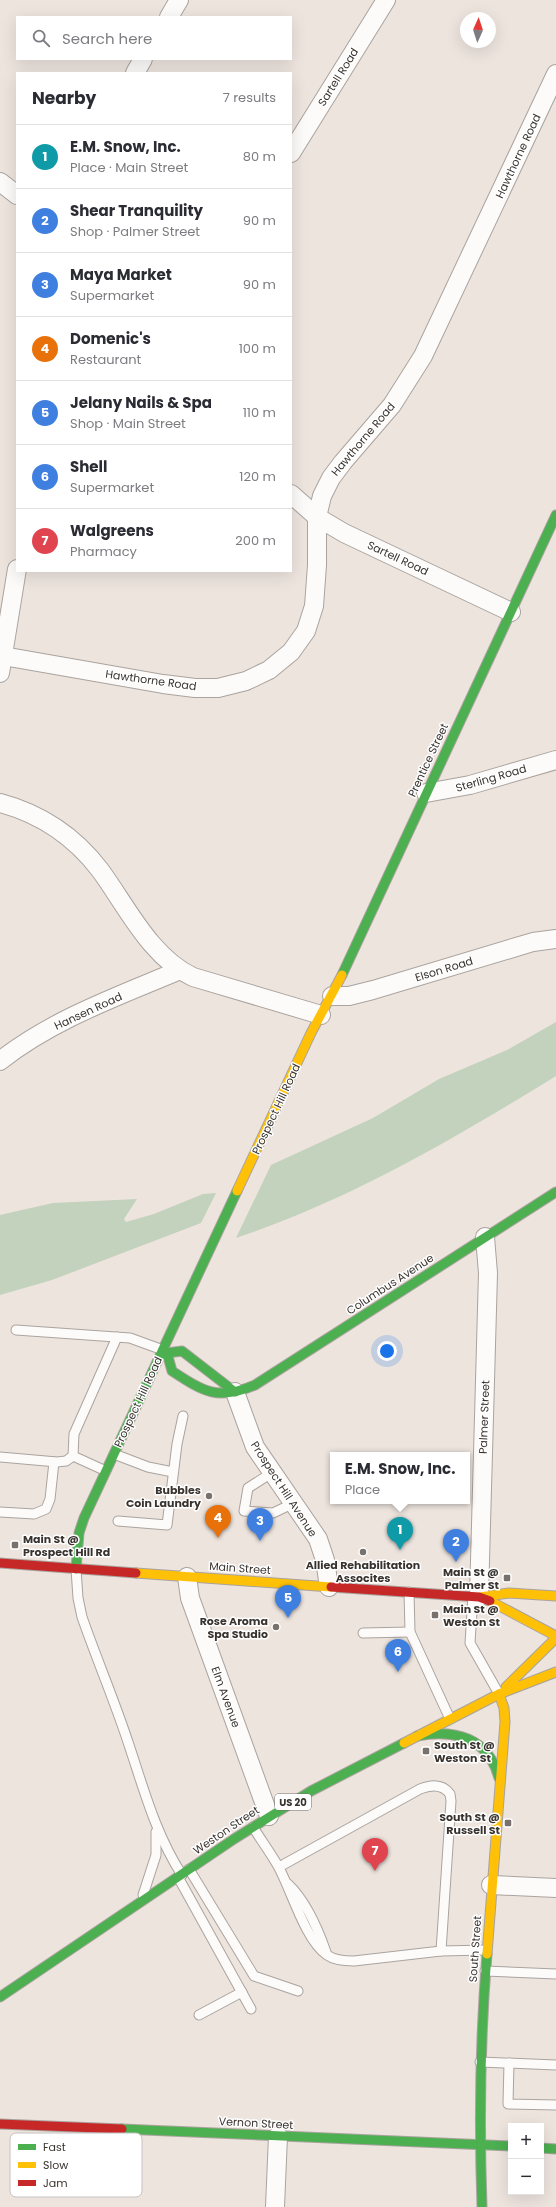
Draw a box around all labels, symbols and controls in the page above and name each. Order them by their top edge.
north arrow [460,12,496,48]
search box [16,16,292,60]
icon: search [30,27,52,49]
text: Search here [62,28,152,49]
street label: Sartell Road [314,45,362,109]
text: Nearby [32,86,96,110]
text: 7 results [223,88,276,107]
street label: Hawthorne Road [491,111,545,201]
text: E.M. Snow, Inc. [70,136,181,157]
text: 1 [43,147,47,166]
text: 80 m [243,147,276,166]
text: Place · Main Street [70,158,188,177]
text: Shear Tranquility [70,200,203,221]
text: 2 [41,211,49,230]
text: 90 m [243,211,276,230]
text: Shop · Palmer Street [70,222,200,241]
text: Maya Market [70,264,172,285]
text: 3 [41,275,49,294]
text: 90 m [243,275,276,294]
text: Supermarket [70,286,154,305]
text: Domenic's [70,328,151,349]
text: 4 [41,339,49,358]
text: 100 m [239,339,276,358]
text: Restaurant [70,350,141,369]
text: Jelany Nails & Spa [70,392,212,413]
street label: Hawthorne Road [327,399,399,479]
text: 5 [41,403,49,422]
text: 110 m [243,403,276,422]
text: Shop · Main Street [70,414,186,433]
text: Shell [70,456,107,477]
text: 6 [41,467,49,486]
text: 120 m [239,467,276,486]
text: Supermarket [70,478,154,497]
text: Walgreens [70,520,154,541]
text: 7 [42,531,48,550]
text: 200 m [235,531,276,550]
street label: Sartell Road [365,537,431,579]
text: Pharmacy [70,542,137,561]
street label: Hawthorne Road [105,666,197,694]
street label: Prentice Street [404,721,452,799]
street label: Sterling Road [454,760,528,796]
street label: Elson Road [413,953,475,985]
street label: Hansen Road [51,988,125,1034]
street label: Prospect Hill Road [248,1061,304,1157]
street label: Columbus Avenue [343,1250,437,1318]
your location [377,1341,397,1361]
street label: Prospect Hill Road [110,1354,166,1450]
street label: Palmer Street [475,1380,493,1454]
street label: Prospect Hill Avenue [247,1438,321,1540]
popup [330,1452,470,1504]
text: E.M. Snow, Inc. [345,1458,455,1479]
text: Place [345,1480,380,1499]
place label: Bubbles Coin Laundry [126,1482,201,1511]
marker: Bubbles Coin Laundry [204,1491,214,1501]
pin: 4 [205,1505,231,1538]
pin: 3 [247,1508,273,1541]
pin: 1 [387,1517,413,1550]
pin: 2 [443,1529,469,1562]
place label: Main St @ Prospect Hill Rd [23,1531,110,1560]
marker: Main St @ Prospect Hill Rd [10,1540,20,1550]
marker: Allied Rehabilitation Assocites [358,1547,368,1557]
place label: Allied Rehabilitation Assocites [306,1557,420,1586]
street label: Main Street [209,1558,271,1578]
place label: Main St @ Palmer St [443,1564,500,1593]
marker: Main St @ Palmer St [502,1573,512,1583]
pin: 5 [275,1585,301,1618]
place label: Main St @ Weston St [443,1601,500,1630]
marker: Main St @ Weston St [430,1610,440,1620]
place label: Rose Aroma Spa Studio [200,1613,268,1642]
marker: Rose Aroma Spa Studio [271,1622,281,1632]
pin: 6 [385,1639,411,1672]
street label: Elm Avenue [208,1664,245,1730]
place label: South St @ Weston St [434,1737,495,1766]
marker: South St @ Weston St [421,1746,431,1756]
road number: US 20 [275,1794,311,1810]
street label: Weston Street [190,1802,262,1858]
place label: South St @ Russell St [439,1809,501,1838]
marker: South St @ Russell St [503,1818,513,1828]
pin: 7 [362,1838,388,1871]
street label: South Street [465,1915,485,1983]
street label: Vernon Street [218,2113,294,2133]
map controls [508,2123,544,2195]
button: + [508,2123,544,2159]
legend [10,2133,142,2197]
text: Fast [43,2139,66,2155]
text: Slow [43,2157,68,2173]
button: − [508,2159,544,2195]
text: Jam [43,2175,68,2191]

